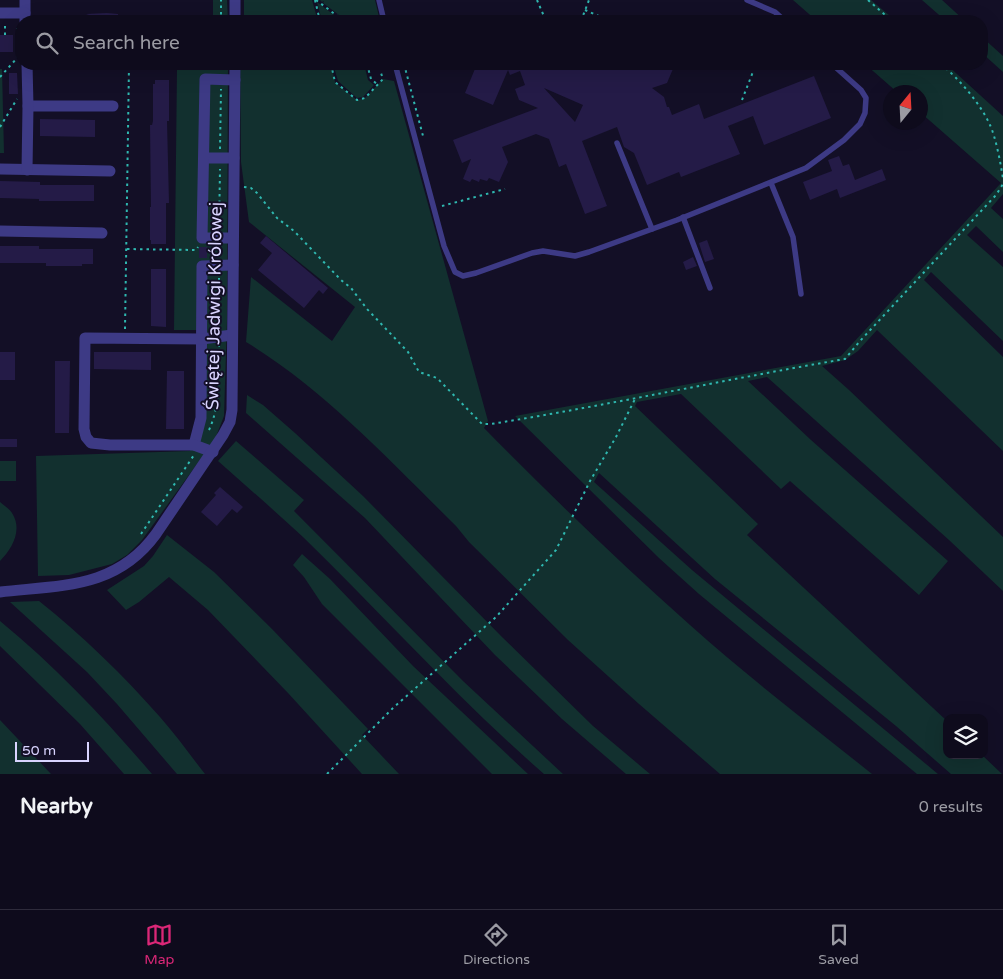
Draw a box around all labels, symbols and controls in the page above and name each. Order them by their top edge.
search box [15,15,988,70]
icon: search [33,29,61,57]
text: Search here [73,32,180,54]
north arrow [883,85,928,130]
street label: Świętej Jadwigi Królowej [201,202,227,410]
map controls [943,714,988,759]
button: layers [943,714,988,759]
scale bar [15,739,89,762]
text: 50 m [22,742,56,759]
text: Nearby [20,794,93,819]
text: 0 results [919,797,983,817]
tab: Map [144,921,174,968]
tab: Directions [463,921,530,968]
tab: Saved [818,921,859,968]

